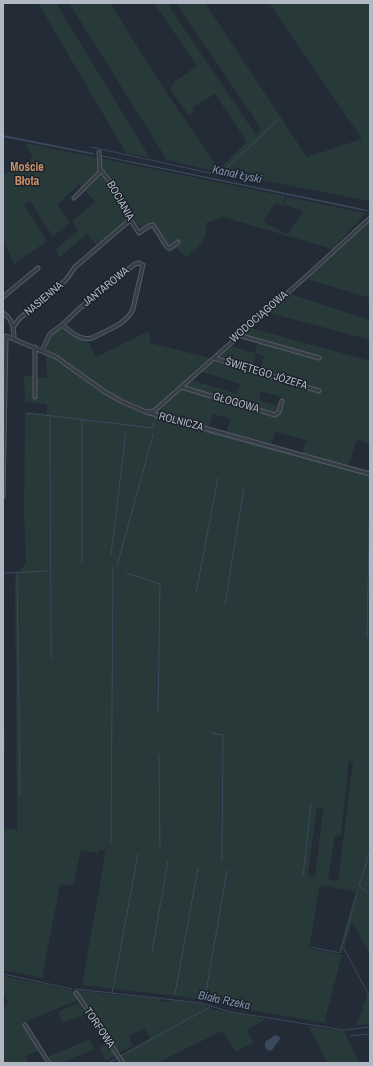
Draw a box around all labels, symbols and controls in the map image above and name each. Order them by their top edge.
district label: Moście Błota [10,161,44,189]
water label: Kanał Łyski [211,163,263,187]
street label: BOCIANIA [104,179,136,223]
street label: JANTAROWA [80,264,132,310]
street label: NASIENNA [22,279,66,319]
street label: WODOCIĄGOWA [227,288,291,346]
street label: ŚWIĘTEGO JÓZEFA [223,355,309,393]
street label: GŁOGOWA [211,390,261,416]
street label: ROLNICZA [157,410,205,434]
water label: Biała Rzeka [197,988,251,1014]
street label: TORFOWA [81,1005,117,1051]

